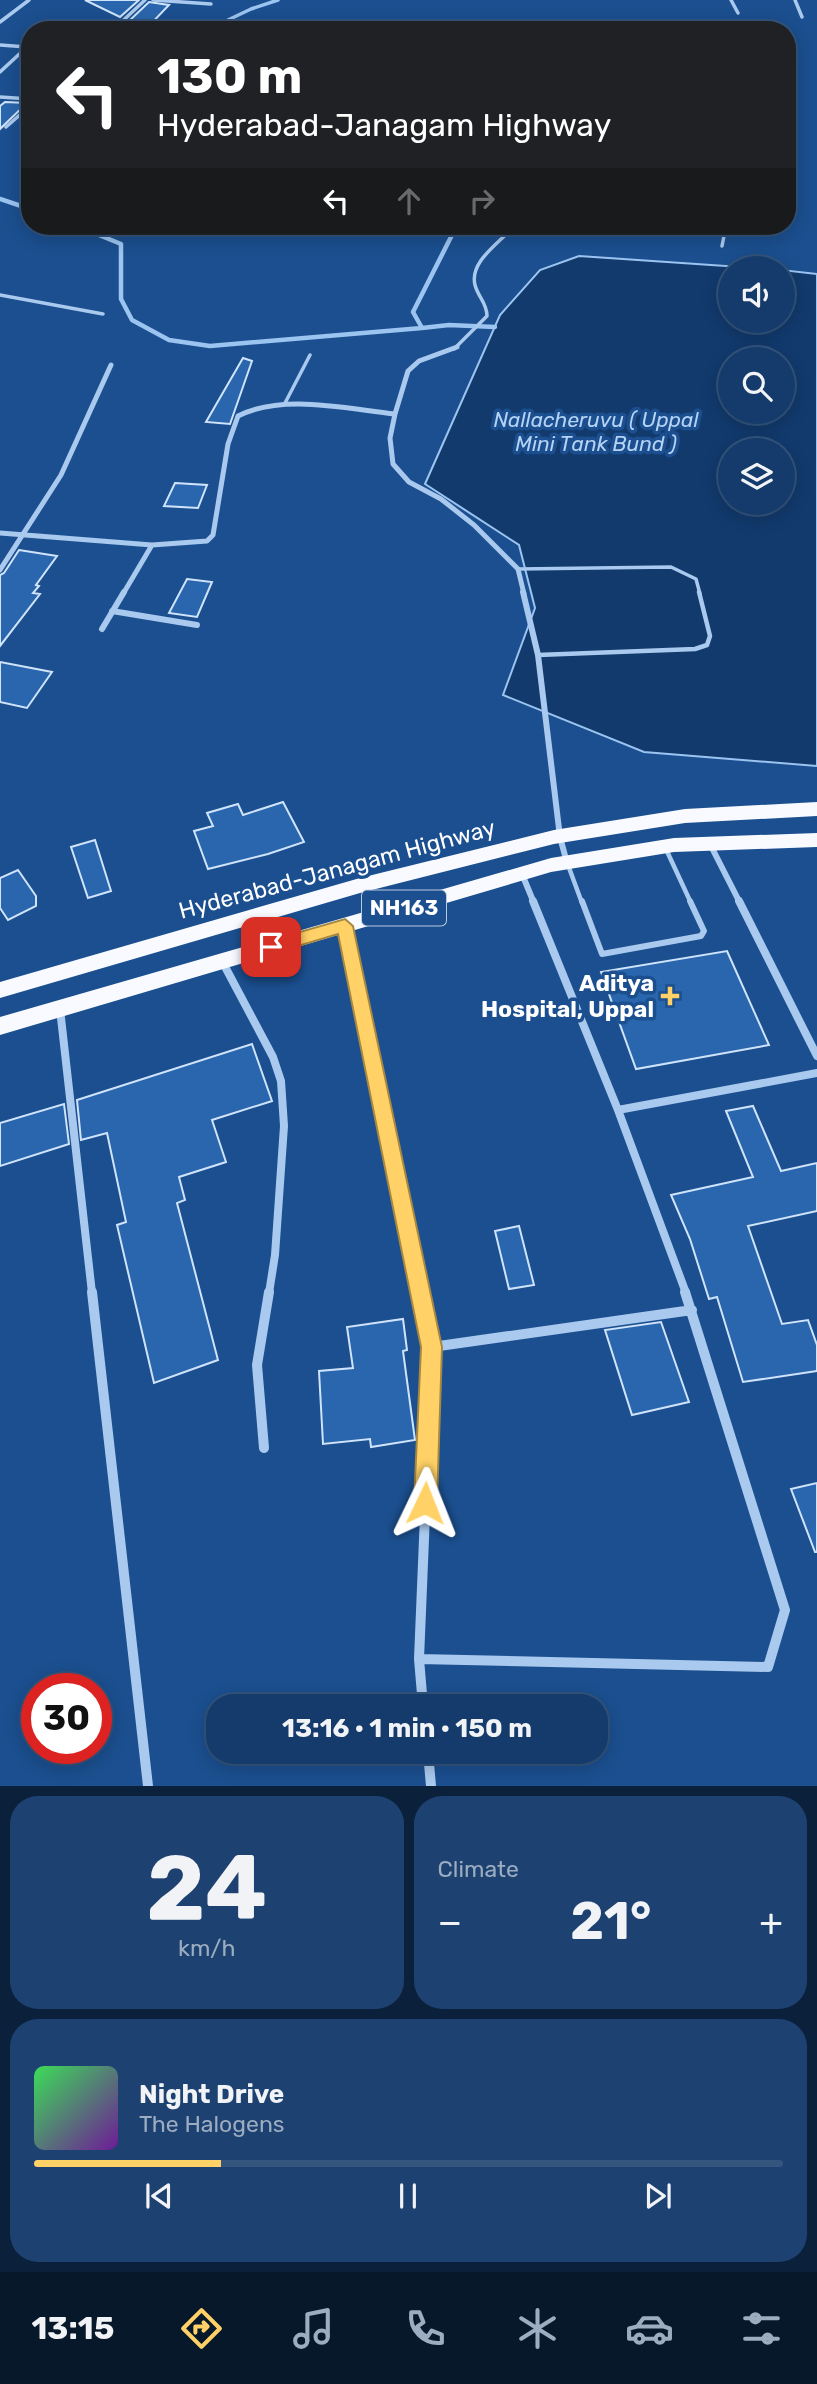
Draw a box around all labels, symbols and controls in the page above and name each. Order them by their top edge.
text: 130 m [157,47,302,105]
icon: left [42,49,133,140]
text: Hyderabad-Janagam Highway [157,106,611,144]
icon: left [317,182,355,220]
icon: ahead [390,182,428,220]
icon: right [463,182,501,220]
map controls [718,256,795,515]
button: sound [718,256,795,333]
button: search [718,347,795,424]
water label: Nallacheruvu ( Uppal Mini Tank Bund ) [493,407,699,456]
button: layers [718,438,795,515]
street label: Hyderabad-Janagam Highway [176,813,499,925]
road number: NH163 [362,890,446,926]
pin [241,917,301,977]
icon: arrive [252,928,290,966]
place label: Aditya Hospital, Uppal [481,969,654,1023]
marker: Aditya Hospital, Uppal [660,986,680,1006]
position arrow [388,1466,462,1540]
speed limit sign: 30 [21,1673,112,1764]
text: 13:16 · 1 min · 150 m [282,1713,532,1744]
text: 24 [146,1834,267,1942]
text: Climate [438,1855,519,1883]
text: 21° [570,1890,651,1952]
text: − [438,1899,462,1945]
text: + [759,1899,783,1945]
text: km/h [178,1934,235,1962]
text: Night Drive [139,2079,284,2110]
text: The Halogens [139,2110,285,2138]
icon: previous [140,2177,178,2215]
icon: pause [389,2177,427,2215]
icon: next [639,2177,677,2215]
icon: directions [177,2304,226,2353]
icon: music [289,2304,338,2353]
icon: phone [401,2304,450,2353]
icon: climate [513,2304,562,2353]
icon: car [625,2304,674,2353]
icon: filters [737,2304,786,2353]
text: 13:15 [31,2309,114,2347]

